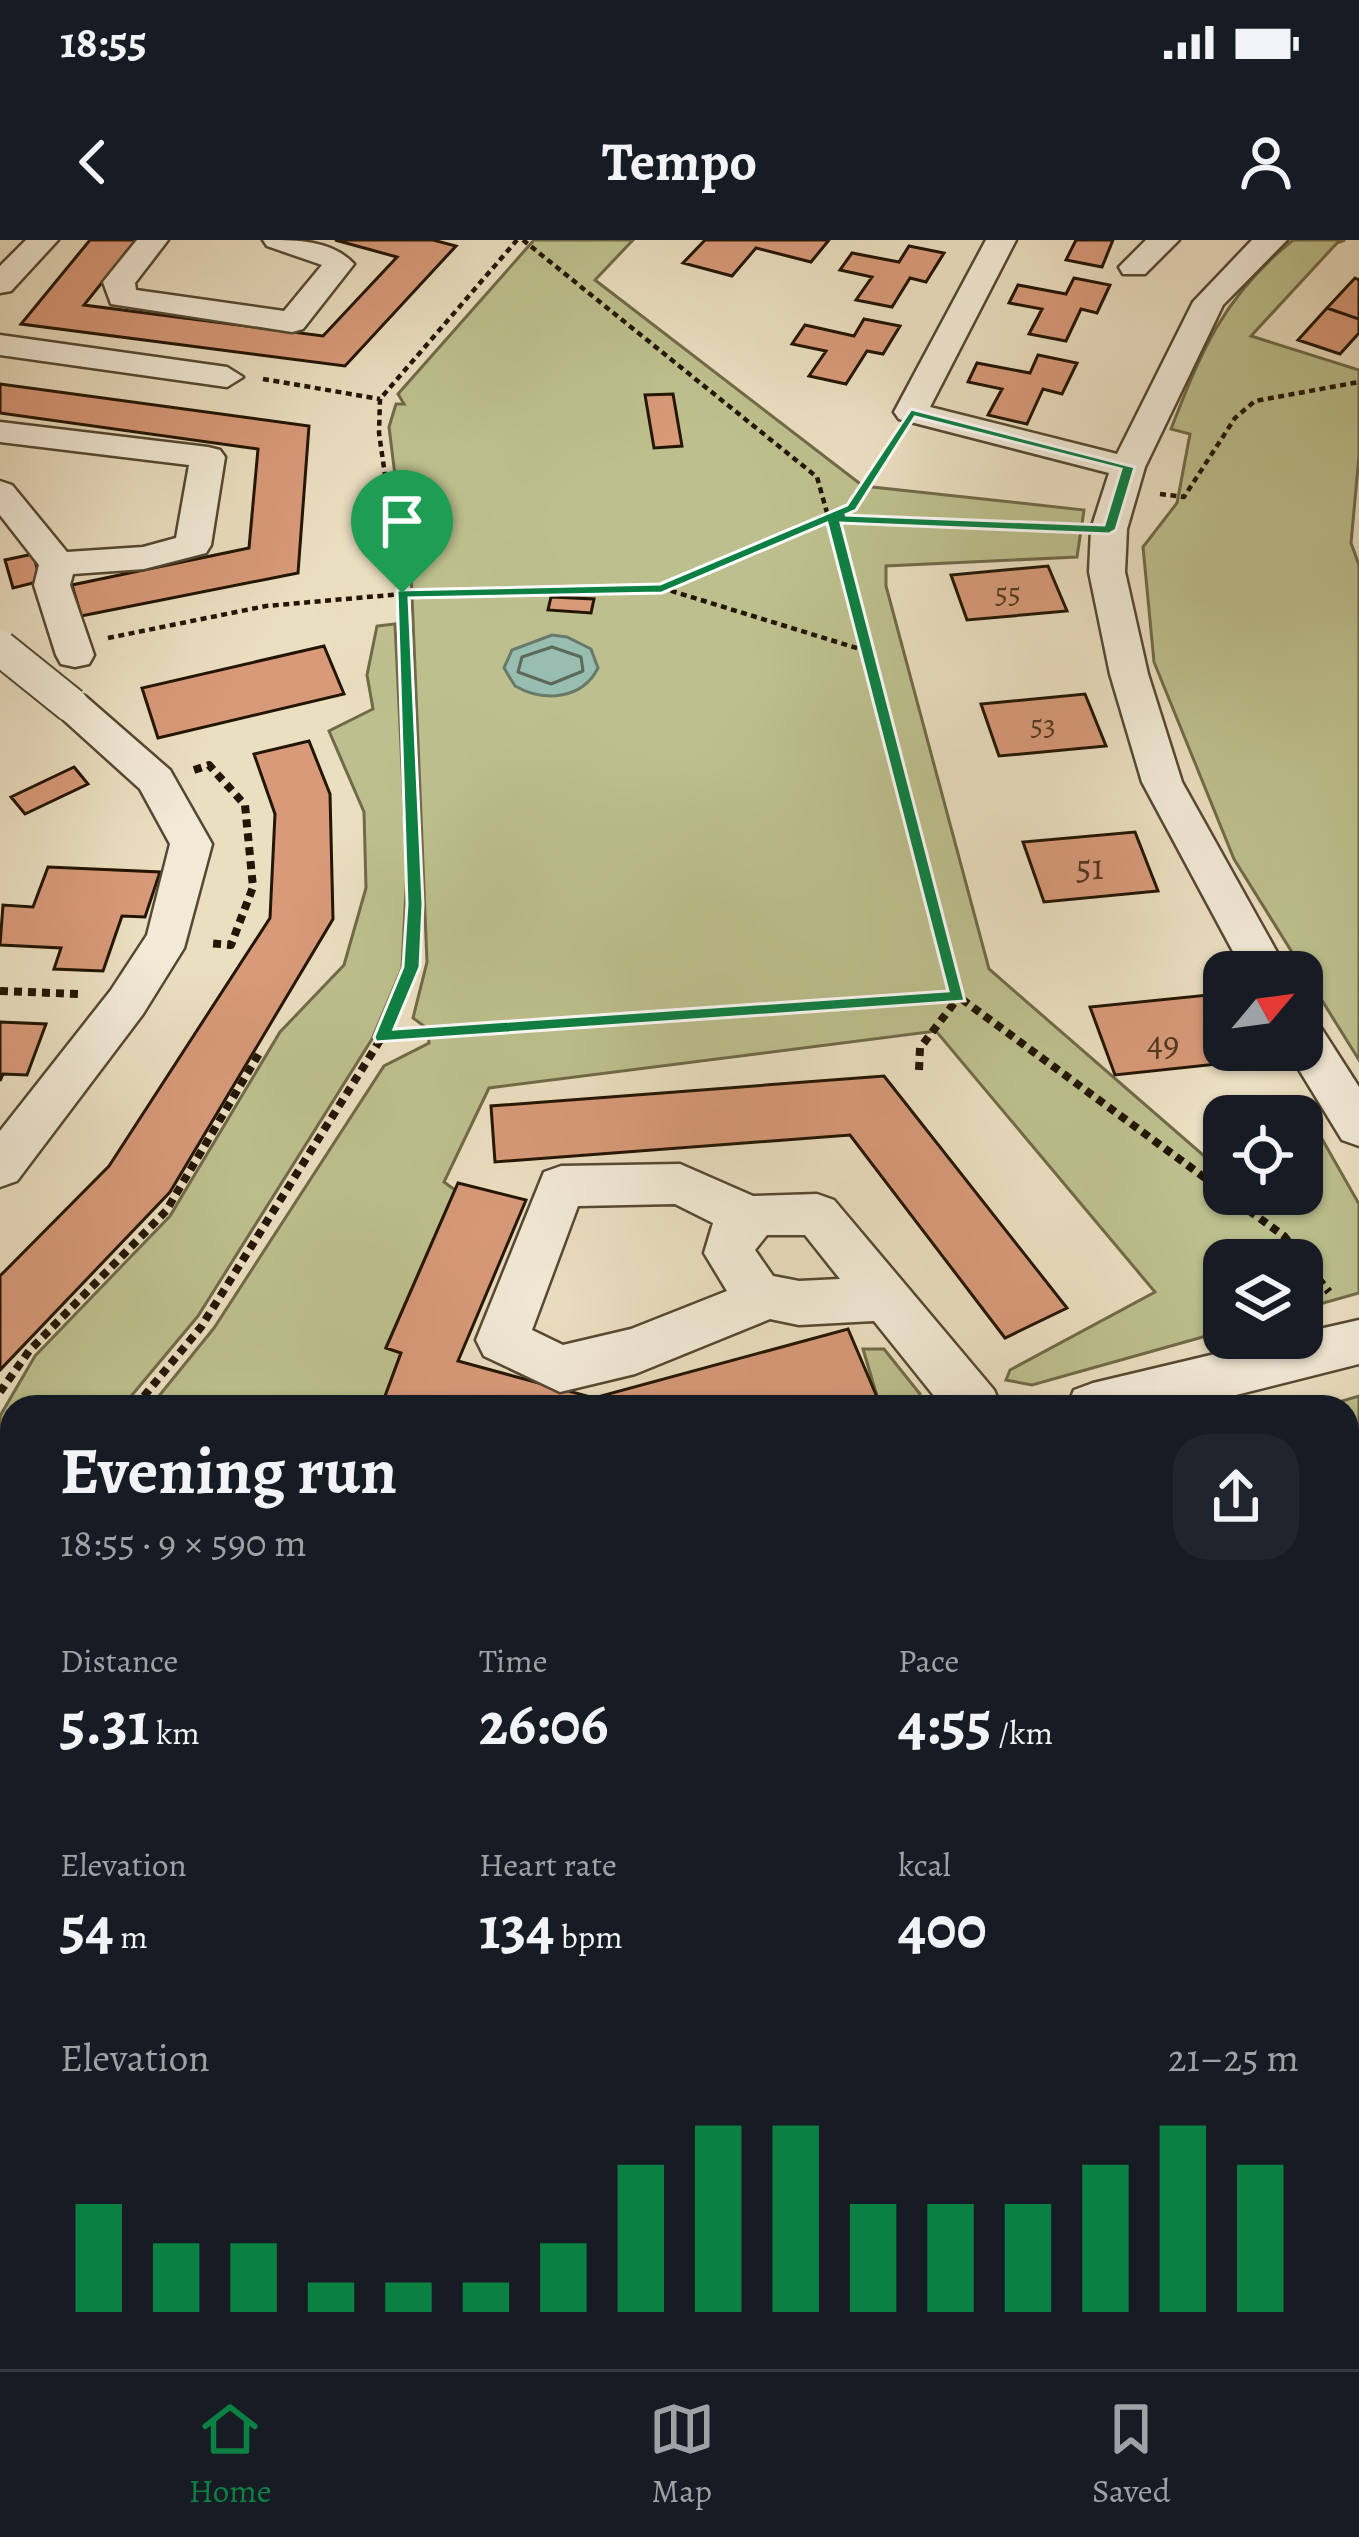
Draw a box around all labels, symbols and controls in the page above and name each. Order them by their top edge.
text: 18:55 [60,11,147,73]
text: Tempo [602,125,757,199]
icon: back [60,129,126,195]
icon: person [1233,129,1299,195]
pin [351,470,453,593]
icon: arrive [369,488,435,554]
house number: 55 [995,573,1021,613]
house number: 53 [1030,705,1056,745]
house number: 51 [1076,842,1104,891]
north arrow [1203,951,1323,1071]
map controls [1203,951,1323,1359]
house number: 49 [1147,1018,1179,1067]
button: locate [1203,1095,1323,1215]
button: layers [1203,1239,1323,1359]
text: Evening run [60,1426,397,1516]
button: share [1173,1434,1299,1560]
text: 18:55 · 9 × 590 m [60,1516,307,1569]
text: Distance [60,1638,178,1683]
text: Time [479,1638,548,1683]
text: Pace [898,1638,959,1683]
text: 5.31 [60,1683,149,1765]
text: 26:06 [479,1683,608,1765]
text: 4:55 [898,1683,992,1765]
text: km [149,1710,200,1755]
text: /km [992,1710,1053,1755]
text: Elevation [60,1842,187,1887]
text: Heart rate [479,1842,617,1887]
text: kcal [898,1842,951,1887]
text: 54 [60,1887,114,1969]
text: 134 [479,1887,554,1969]
text: 400 [898,1887,987,1969]
text: m [114,1914,148,1959]
text: bpm [554,1914,623,1959]
text: Elevation [60,2031,210,2084]
text: 21–25 m [1168,2031,1299,2084]
tab: Home [189,2396,272,2513]
tab: Map [649,2396,715,2513]
tab: Saved [1092,2396,1170,2513]

